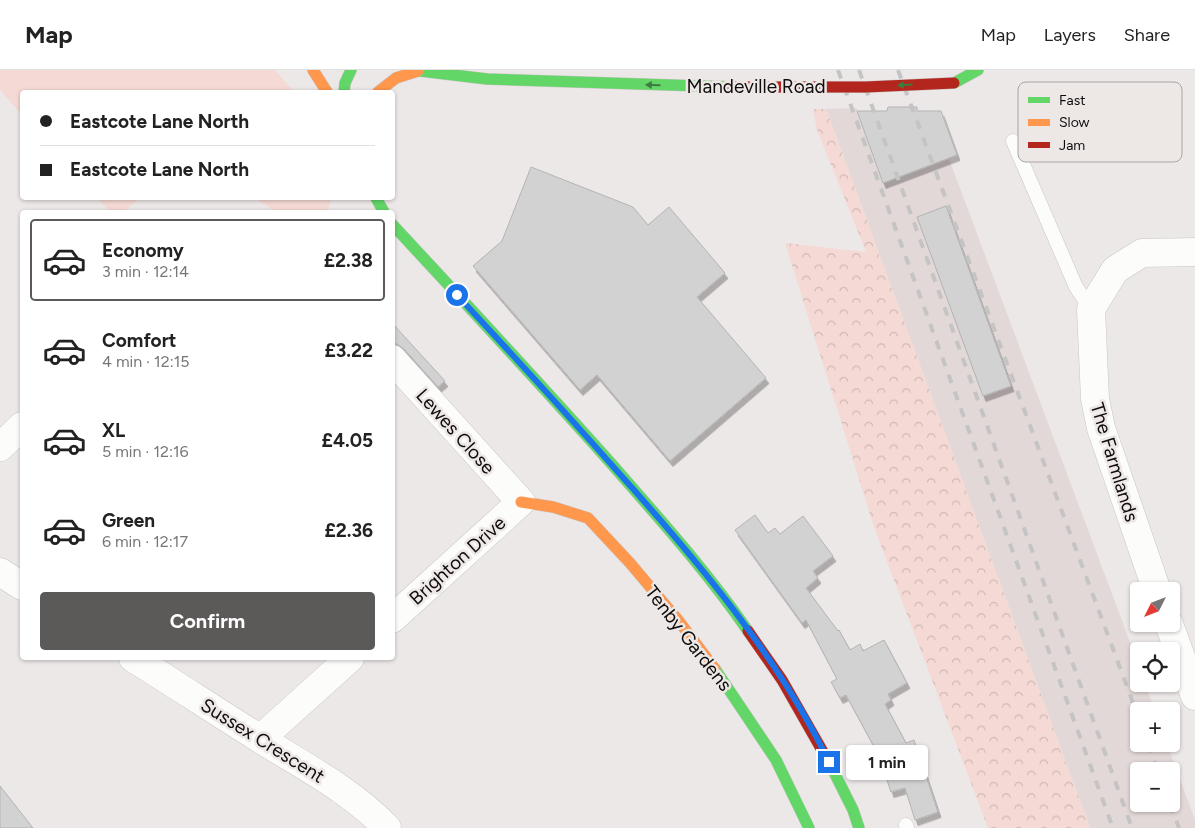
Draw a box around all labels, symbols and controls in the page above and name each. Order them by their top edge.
text: Map [25,20,73,49]
text: Map [981,24,1016,46]
text: Layers [1044,24,1096,46]
text: Share [1124,24,1170,46]
street label: Mandeville Road [686,75,826,98]
one-way arrow [644,81,660,89]
one-way arrow [897,82,913,90]
legend [1018,82,1182,162]
text: Fast [1059,92,1085,109]
text: Eastcote Lane North [70,110,249,133]
text: Slow [1059,114,1090,131]
text: Jam [1059,137,1085,154]
text: Eastcote Lane North [70,158,249,181]
icon: car [42,238,87,283]
text: Economy [102,239,184,262]
text: £2.38 [324,249,373,272]
text: 3 min · 12:14 [102,262,189,281]
route start [446,284,468,306]
icon: car [42,328,87,373]
text: Comfort [102,329,177,352]
text: £3.22 [324,339,373,362]
text: 4 min · 12:15 [102,352,190,371]
street label: Lewes Close [411,384,500,479]
street label: The Farmlands [1086,400,1144,525]
icon: car [42,418,87,463]
text: XL [102,419,125,442]
text: £4.05 [322,429,373,452]
text: 5 min · 12:16 [102,442,189,461]
icon: car [42,508,87,553]
text: Green [102,509,155,532]
street label: Brighton Drive [404,511,510,610]
text: £2.36 [324,519,373,542]
text: 6 min · 12:17 [102,532,188,551]
street label: Tenby Gardens [640,581,737,696]
north arrow [1130,582,1180,632]
map controls [1130,582,1180,812]
button: Confirm [40,592,375,650]
button: locate [1130,642,1180,692]
street label: Sussex Crescent [197,693,329,788]
button: + [1130,702,1180,752]
callout: 1 min [846,744,929,780]
route end [818,751,840,773]
text: 1 min [868,753,906,772]
button: − [1130,762,1180,812]

